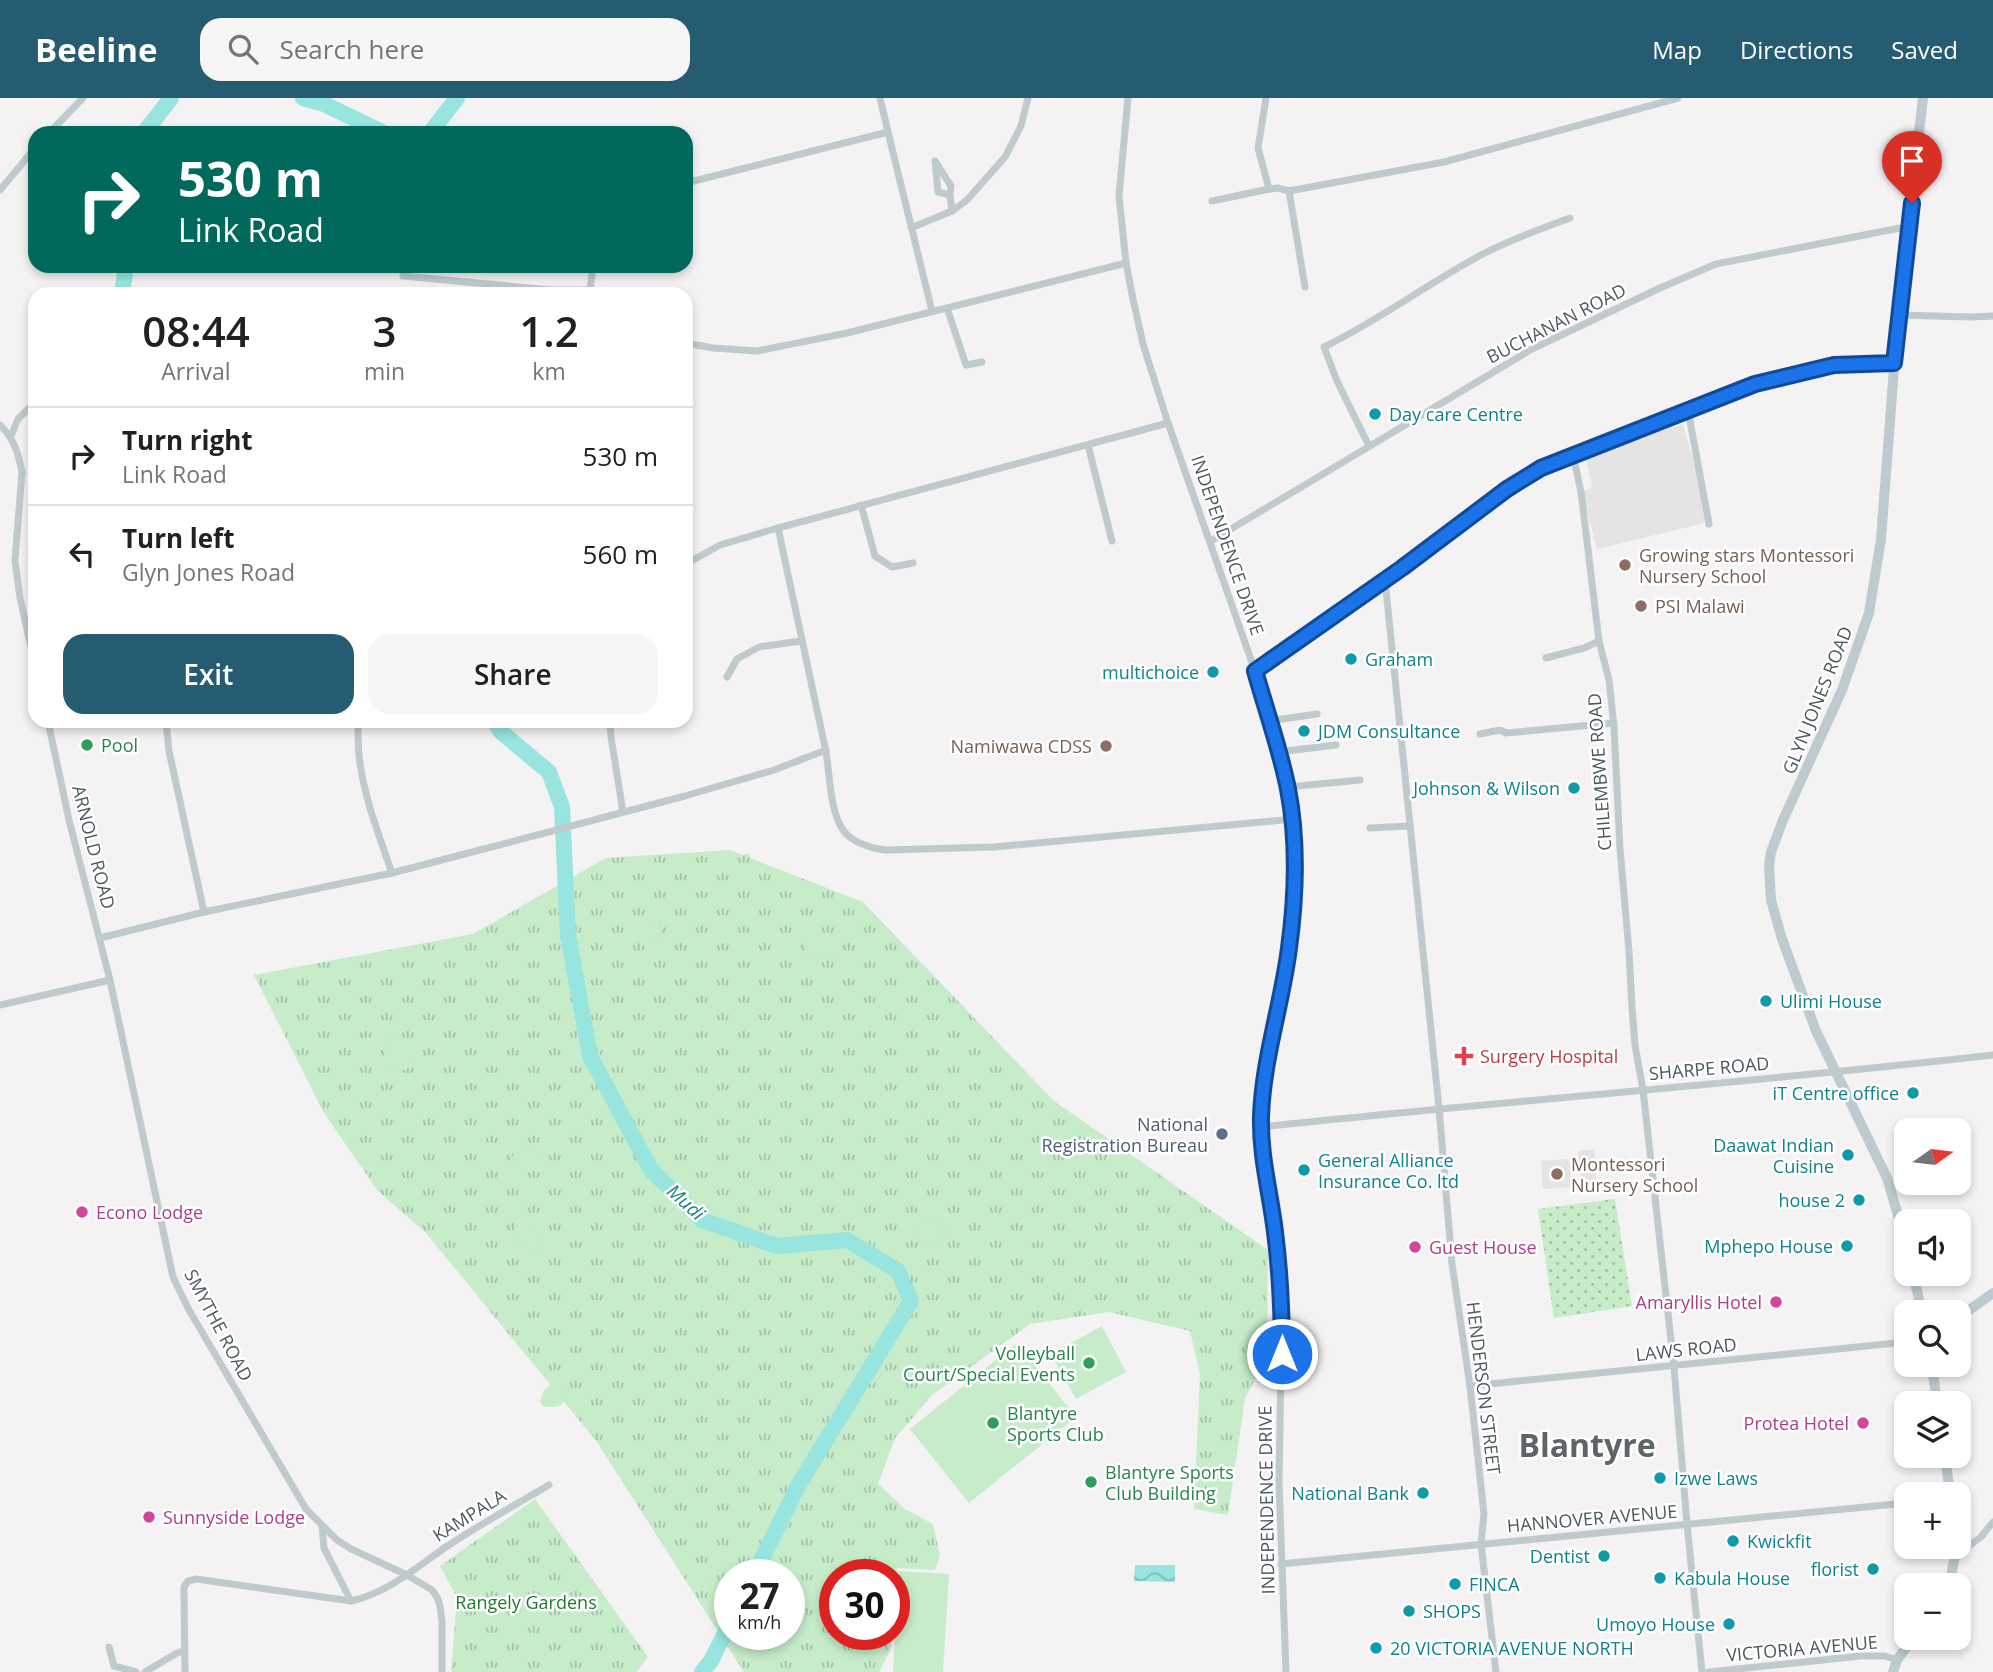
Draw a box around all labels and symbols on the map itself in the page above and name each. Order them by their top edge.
pin [1882,131,1942,203]
street label: BUCHANAN ROAD [1482,277,1630,369]
place label: Day care Centre [1389,402,1523,426]
marker: Day care Centre [1367,406,1383,422]
street label: INDEPENDENCE DRIVE [1186,452,1270,638]
place label: Growing stars Montessori Nursery School [1639,543,1854,588]
marker: Growing stars Montessori Nursery School [1617,557,1633,573]
place label: PSI Malawi [1655,594,1745,618]
marker: PSI Malawi [1633,598,1649,614]
street label: GLYN JONES ROAD [1776,623,1858,777]
place label: Graham [1365,647,1433,671]
marker: Graham [1343,651,1359,667]
place label: multichoice [1102,660,1199,684]
marker: multichoice [1205,664,1221,680]
street label: CHILEMBWE ROAD [1582,693,1616,851]
place label: JDM Consultance [1316,719,1460,743]
marker: JDM Consultance [1296,723,1312,739]
place label: Pool [101,733,138,757]
place label: Namiwawa CDSS [951,734,1092,758]
marker: Pool [79,737,95,753]
marker: Namiwawa CDSS [1098,738,1114,754]
place label: Johnson & Wilson [1411,776,1560,800]
marker: Johnson & Wilson [1566,780,1582,796]
street label: ARNOLD ROAD [67,783,121,911]
place label: Ulimi House [1780,989,1882,1013]
marker: Ulimi House [1758,993,1774,1009]
place label: Surgery Hospital [1480,1044,1618,1068]
marker: Surgery Hospital [1454,1046,1474,1066]
street label: SHARPE ROAD [1648,1051,1770,1085]
place label: iT Centre office [1773,1081,1899,1105]
marker: iT Centre office [1905,1085,1921,1101]
place label: National Registration Bureau [1041,1112,1208,1157]
north arrow [1894,1118,1970,1195]
marker: National Registration Bureau [1214,1126,1230,1142]
place label: Daawat Indian Cuisine [1713,1133,1834,1178]
marker: Daawat Indian Cuisine [1840,1147,1856,1163]
place label: General Alliance Insurance Co. ltd [1318,1148,1459,1193]
place label: Montessori Nursery School [1571,1152,1698,1197]
marker: General Alliance Insurance Co. ltd [1296,1162,1312,1178]
marker: Montessori Nursery School [1549,1166,1565,1182]
water label: Mudi [661,1178,711,1227]
place label: house 2 [1778,1188,1845,1212]
marker: house 2 [1851,1192,1867,1208]
place label: Econo Lodge [96,1200,203,1224]
marker: Econo Lodge [74,1204,90,1220]
place label: Mphepo House [1704,1234,1833,1258]
place label: Guest House [1429,1235,1537,1259]
marker: Mphepo House [1839,1238,1855,1254]
marker: Guest House [1407,1239,1423,1255]
street label: SMYTHE ROAD [179,1265,259,1385]
place label: Amaryllis Hotel [1636,1290,1762,1314]
marker: Amaryllis Hotel [1768,1294,1784,1310]
street label: HENDERSON STREET [1461,1300,1507,1476]
position arrow [1245,1317,1319,1391]
street label: LAWS ROAD [1634,1332,1738,1366]
place label: Volleyball Court/Special Events [903,1341,1075,1386]
marker: Volleyball Court/Special Events [1081,1355,1097,1371]
place label: Blantyre Sports Club [1007,1401,1104,1446]
street label: INDEPENDENCE DRIVE [1252,1406,1280,1594]
place label: Protea Hotel [1744,1411,1849,1435]
marker: Blantyre Sports Club [985,1415,1001,1431]
marker: Protea Hotel [1855,1415,1871,1431]
district label: Blantyre [1518,1423,1656,1466]
place label: Blantyre Sports Club Building [1105,1460,1234,1505]
place label: Izwe Laws [1674,1466,1758,1490]
marker: Izwe Laws [1652,1470,1668,1486]
marker: Blantyre Sports Club Building [1083,1474,1099,1490]
place label: National Bank [1291,1481,1410,1505]
street label: KAMPALA [428,1483,510,1547]
marker: National Bank [1415,1485,1431,1501]
street label: HANNOVER AVENUE [1506,1499,1678,1537]
place label: Sunnyside Lodge [163,1505,305,1529]
marker: Sunnyside Lodge [141,1509,157,1525]
place label: Kwickfit [1747,1529,1812,1553]
marker: Kwickfit [1725,1533,1741,1549]
place label: Dentist [1530,1544,1590,1568]
marker: Dentist [1596,1548,1612,1564]
place label: florist [1811,1557,1859,1581]
speed limit sign: 30 [819,1559,910,1650]
marker: florist [1865,1561,1881,1577]
place label: Kabula House [1674,1566,1790,1590]
marker: Kabula House [1652,1570,1668,1586]
place label: FINCA [1469,1572,1520,1596]
marker: FINCA [1447,1576,1463,1592]
park label: Rangely Gardens [455,1590,597,1614]
place label: SHOPS [1423,1599,1481,1623]
marker: SHOPS [1401,1603,1417,1619]
place label: Umoyo House [1596,1612,1715,1636]
marker: Umoyo House [1721,1616,1737,1632]
street label: VICTORIA AVENUE [1725,1629,1879,1667]
place label: 20 VICTORIA AVENUE NORTH [1390,1636,1634,1660]
marker: 20 VICTORIA AVENUE NORTH [1368,1640,1384,1656]

